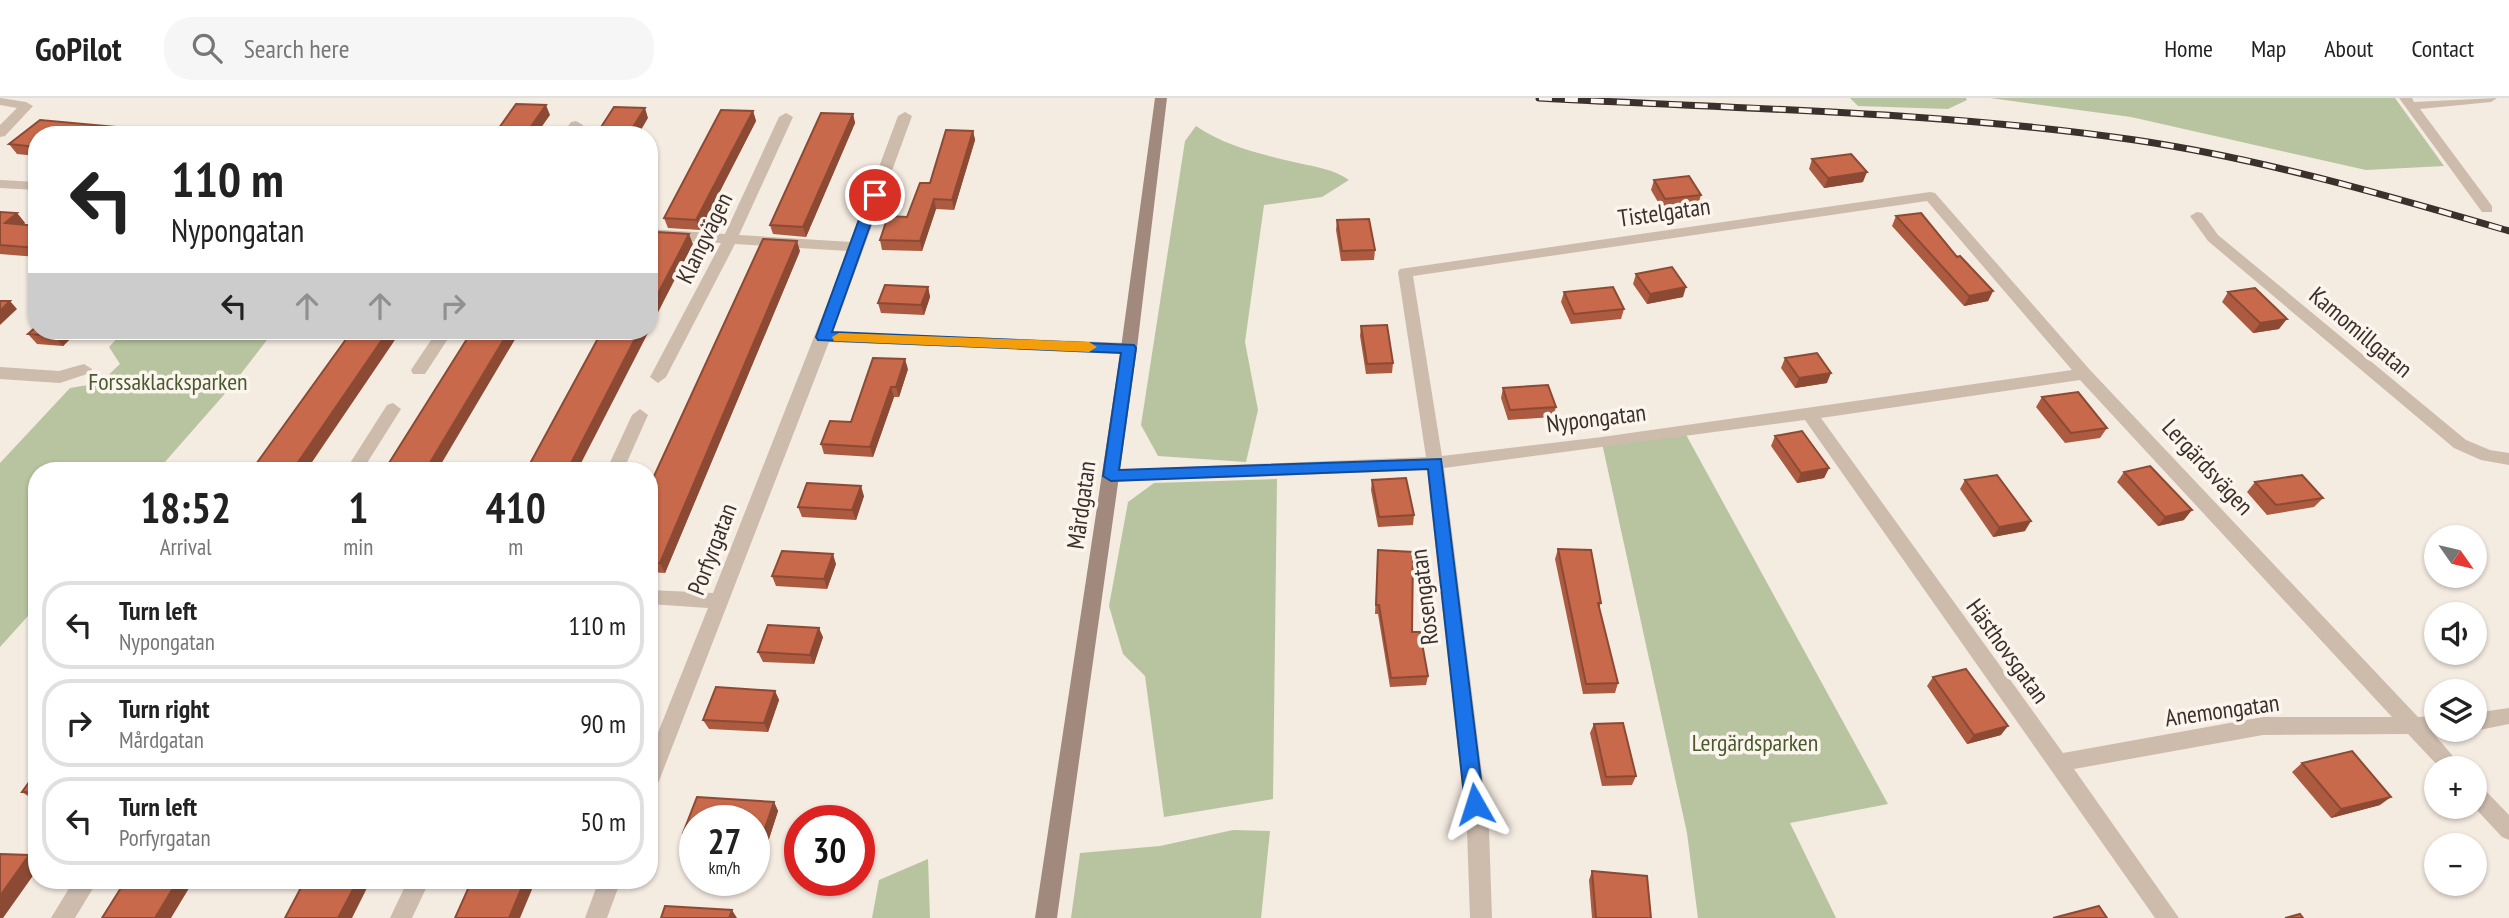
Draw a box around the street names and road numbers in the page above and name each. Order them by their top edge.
street label: Klangvägen [669,187,739,289]
street label: Tistelgatan [1616,190,1712,234]
street label: Kamomillgatan [2303,280,2419,384]
street label: Nypongatan [1544,397,1648,439]
street label: Lergärdsvägen [2156,412,2260,522]
street label: Mårdgatan [1059,459,1103,551]
street label: Porfyrgatan [680,499,744,599]
street label: Rosengatan [1403,547,1445,647]
street label: Hästhovsgatan [1960,593,2056,709]
street label: Anemongatan [2163,687,2281,733]

